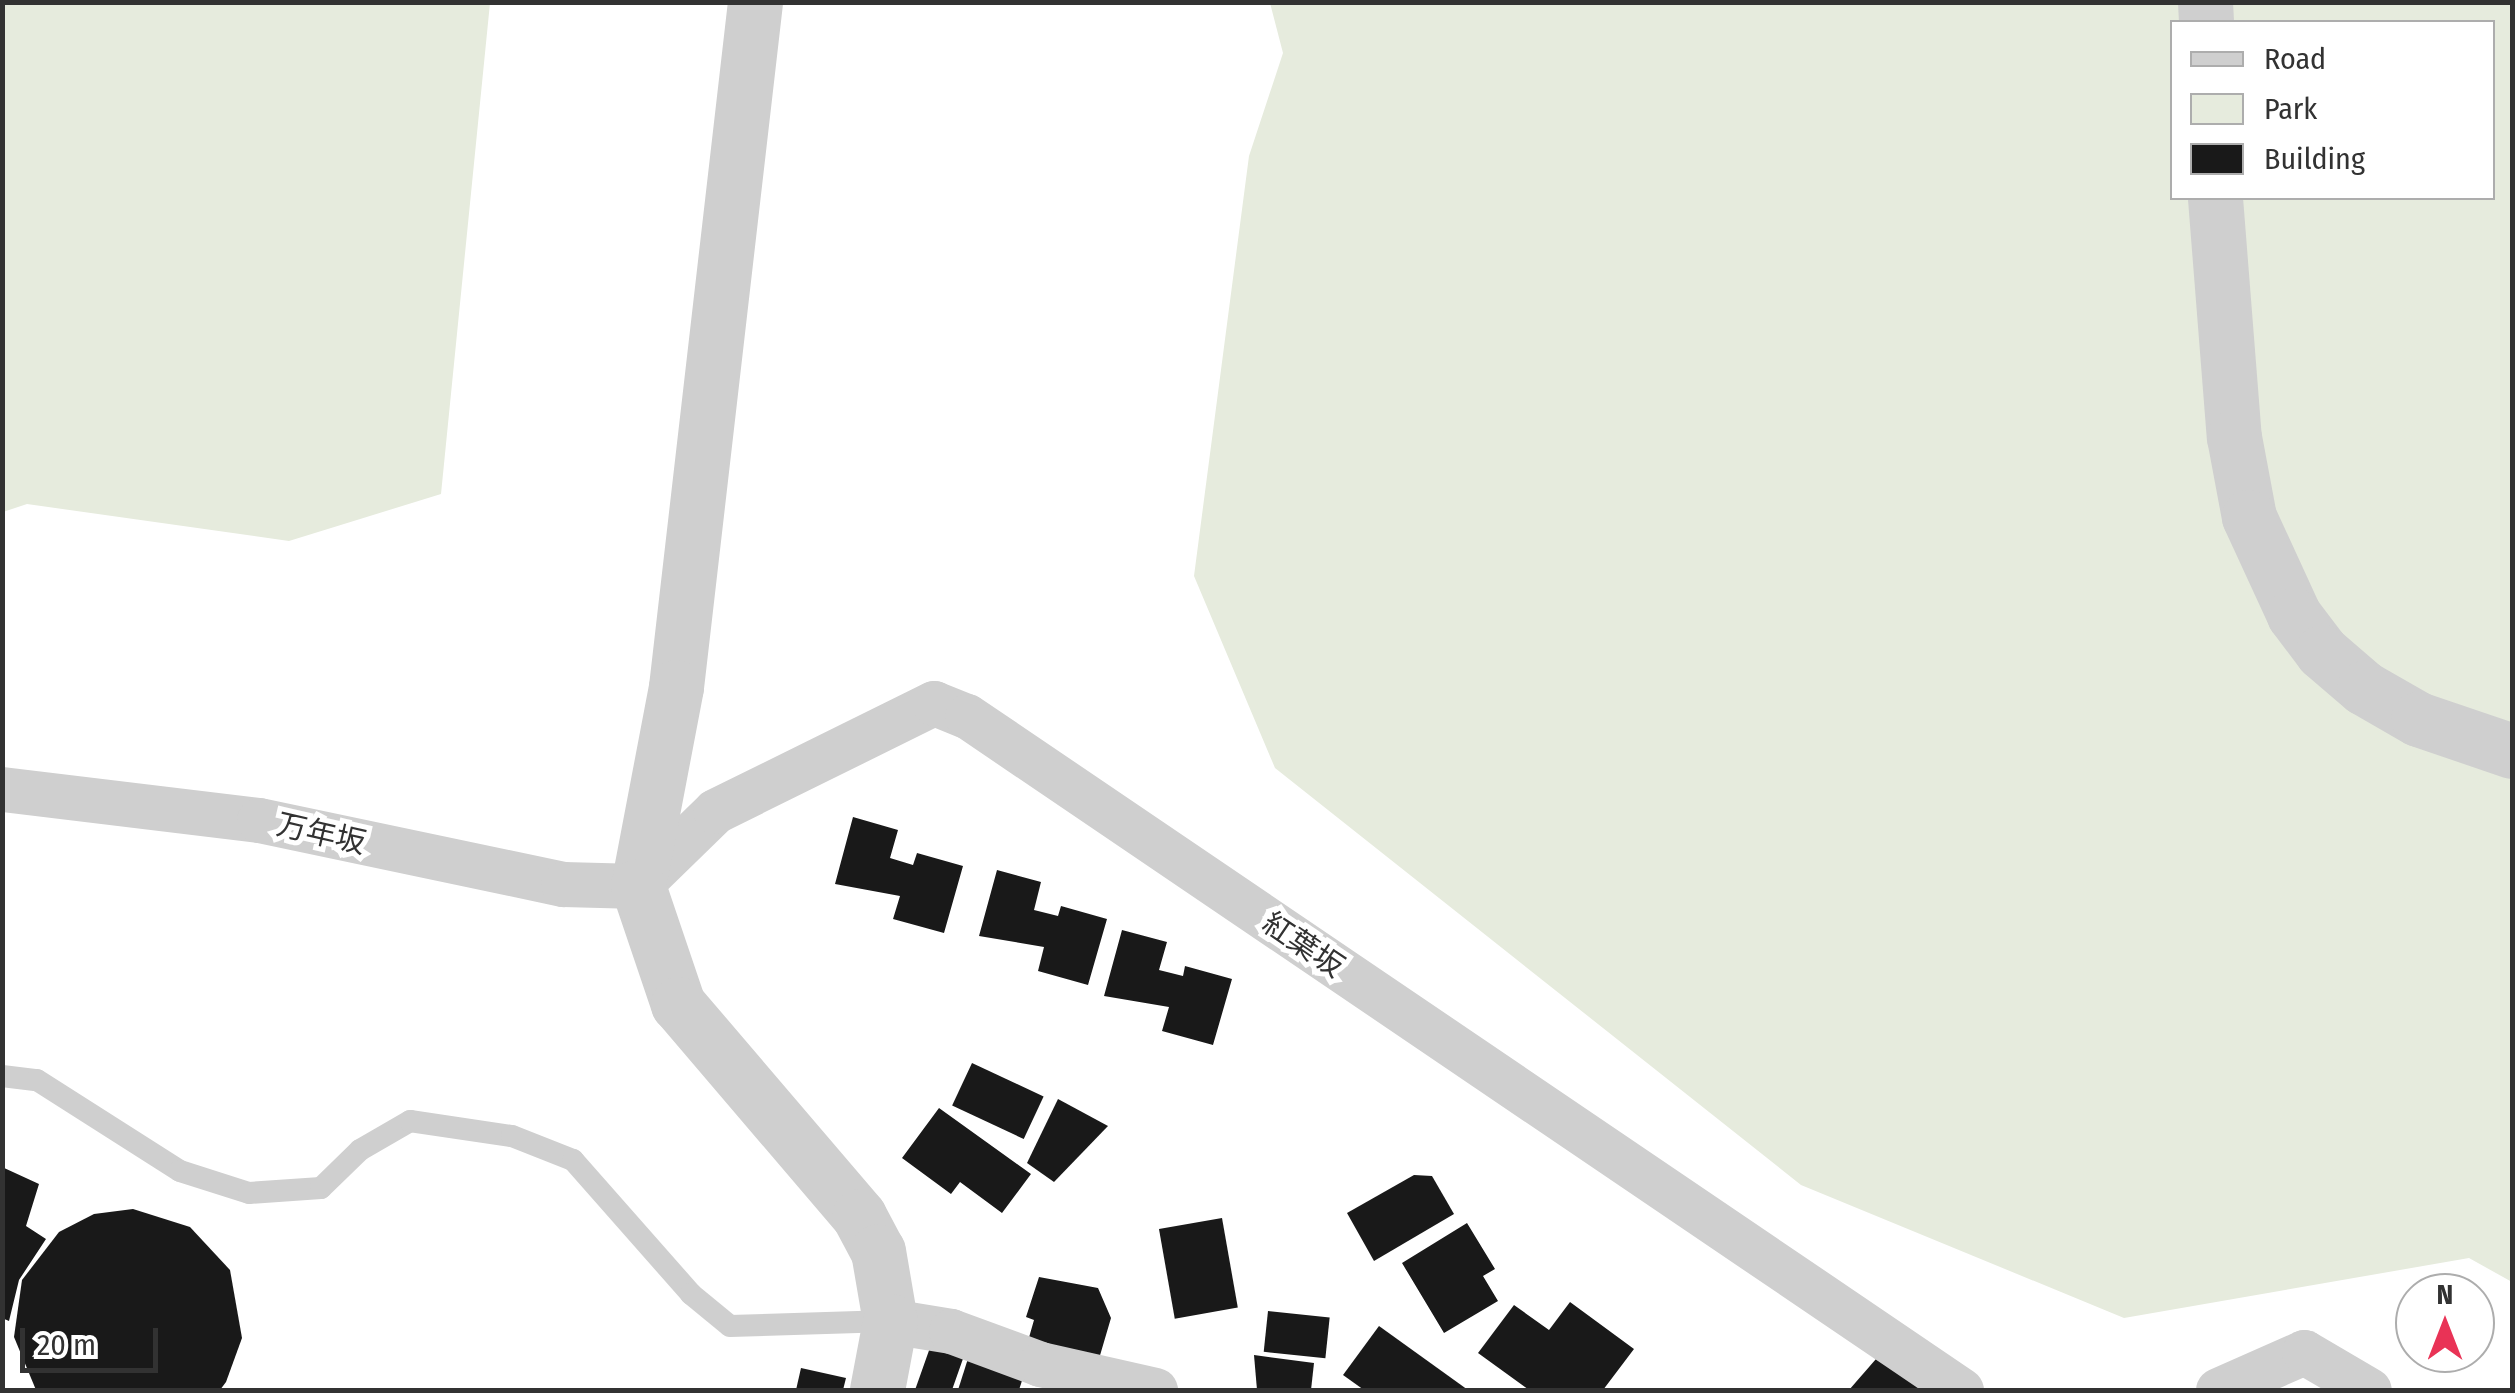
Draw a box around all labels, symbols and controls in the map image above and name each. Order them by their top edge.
legend [2170,20,2495,200]
text: Road [2264,41,2326,77]
text: Park [2264,91,2317,127]
text: Building [2264,141,2365,177]
street label: 万年坂 [273,806,369,862]
street label: 紅葉坂 [1256,905,1350,985]
north arrow [2395,1273,2495,1373]
text: N [2437,1278,2453,1311]
scale bar [25,1308,162,1370]
text: 20 m [37,1327,96,1363]

